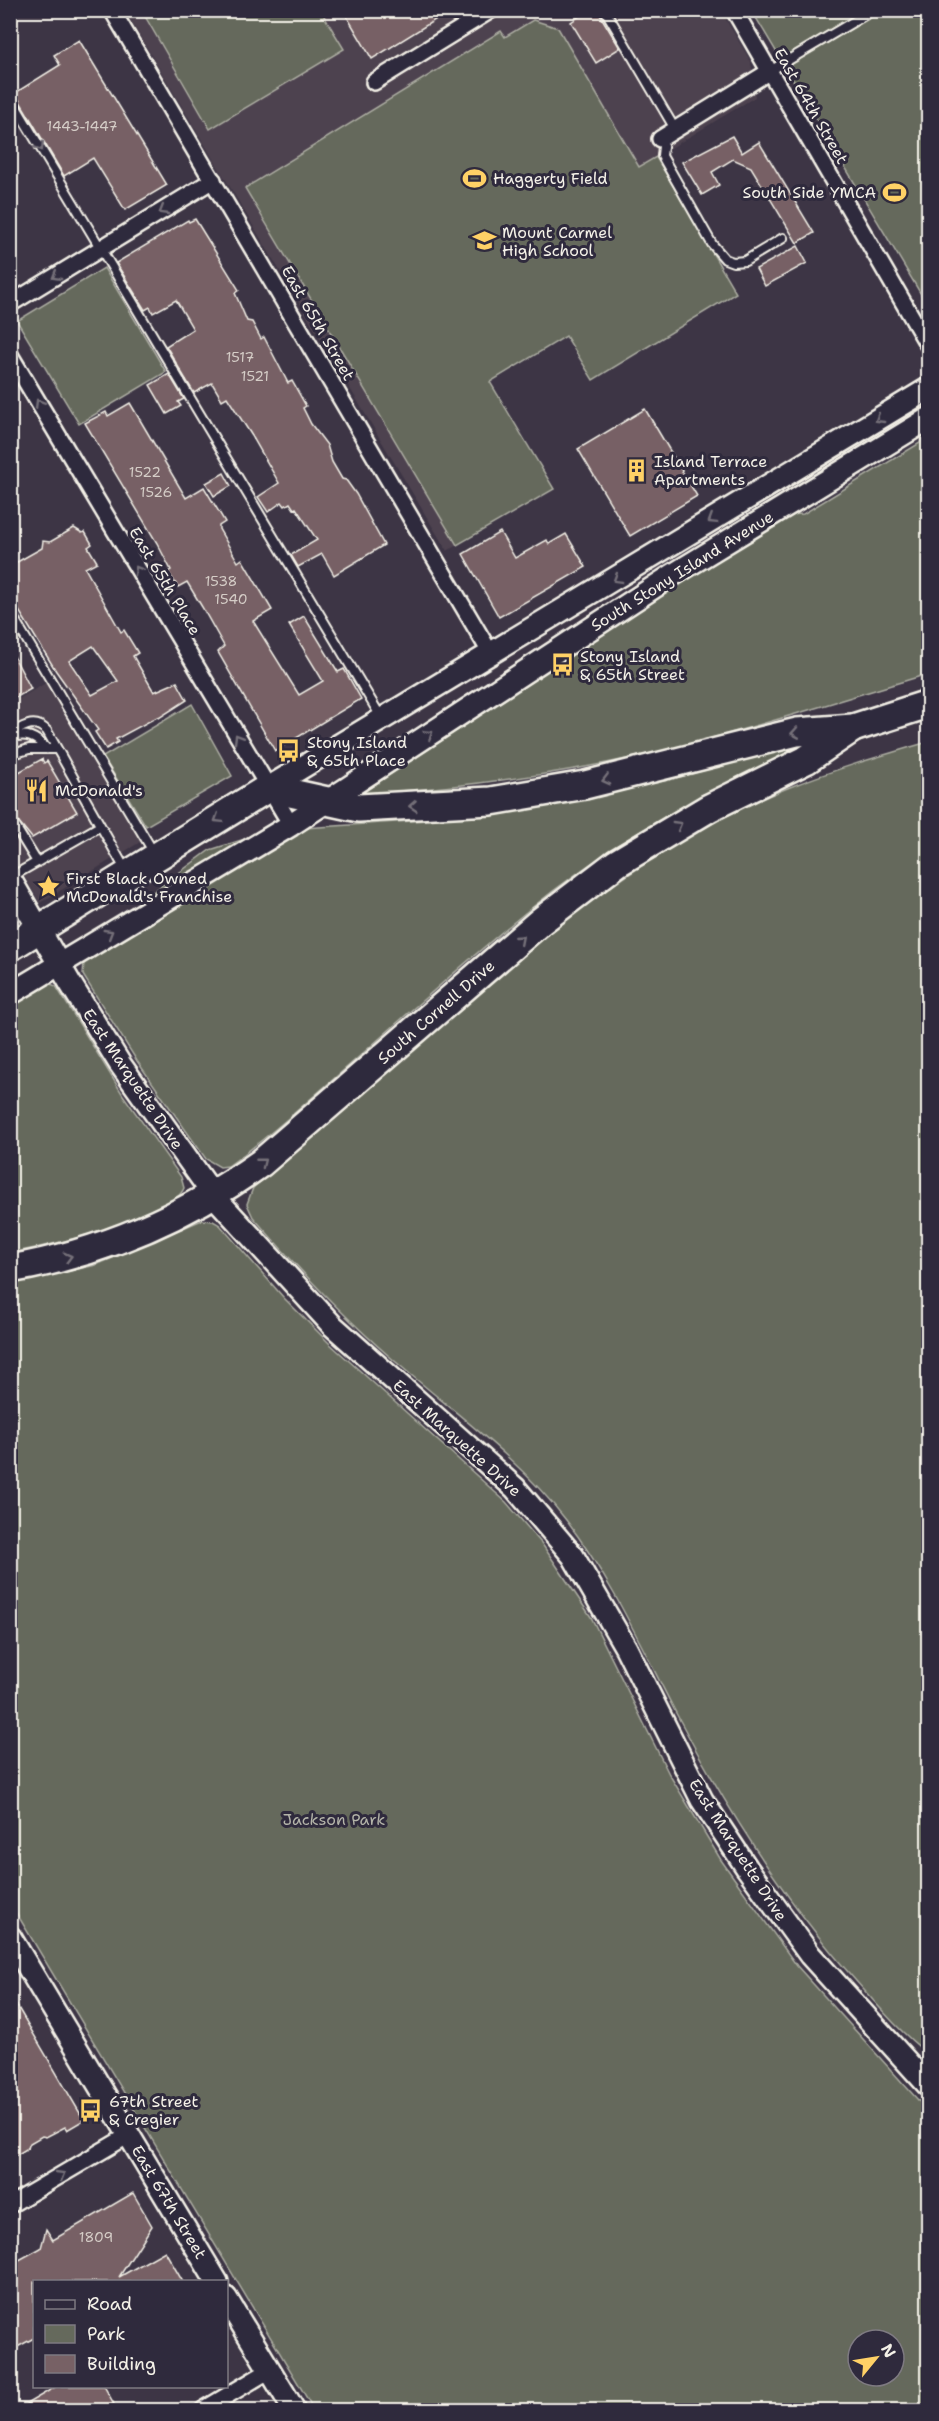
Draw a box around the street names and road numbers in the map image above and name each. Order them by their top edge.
street label: East 64th Street [769,44,853,168]
street label: East 65th Street [277,262,359,384]
street label: South Stony Island Avenue [587,506,777,636]
street label: East 65th Place [124,523,206,639]
street label: South Cornell Drive [373,955,499,1069]
street label: East Marquette Drive [78,1004,188,1154]
street label: East Marquette Drive [388,1375,526,1501]
street label: East Marquette Drive [684,1775,792,1925]
street label: East 67th Street [127,2141,211,2263]

